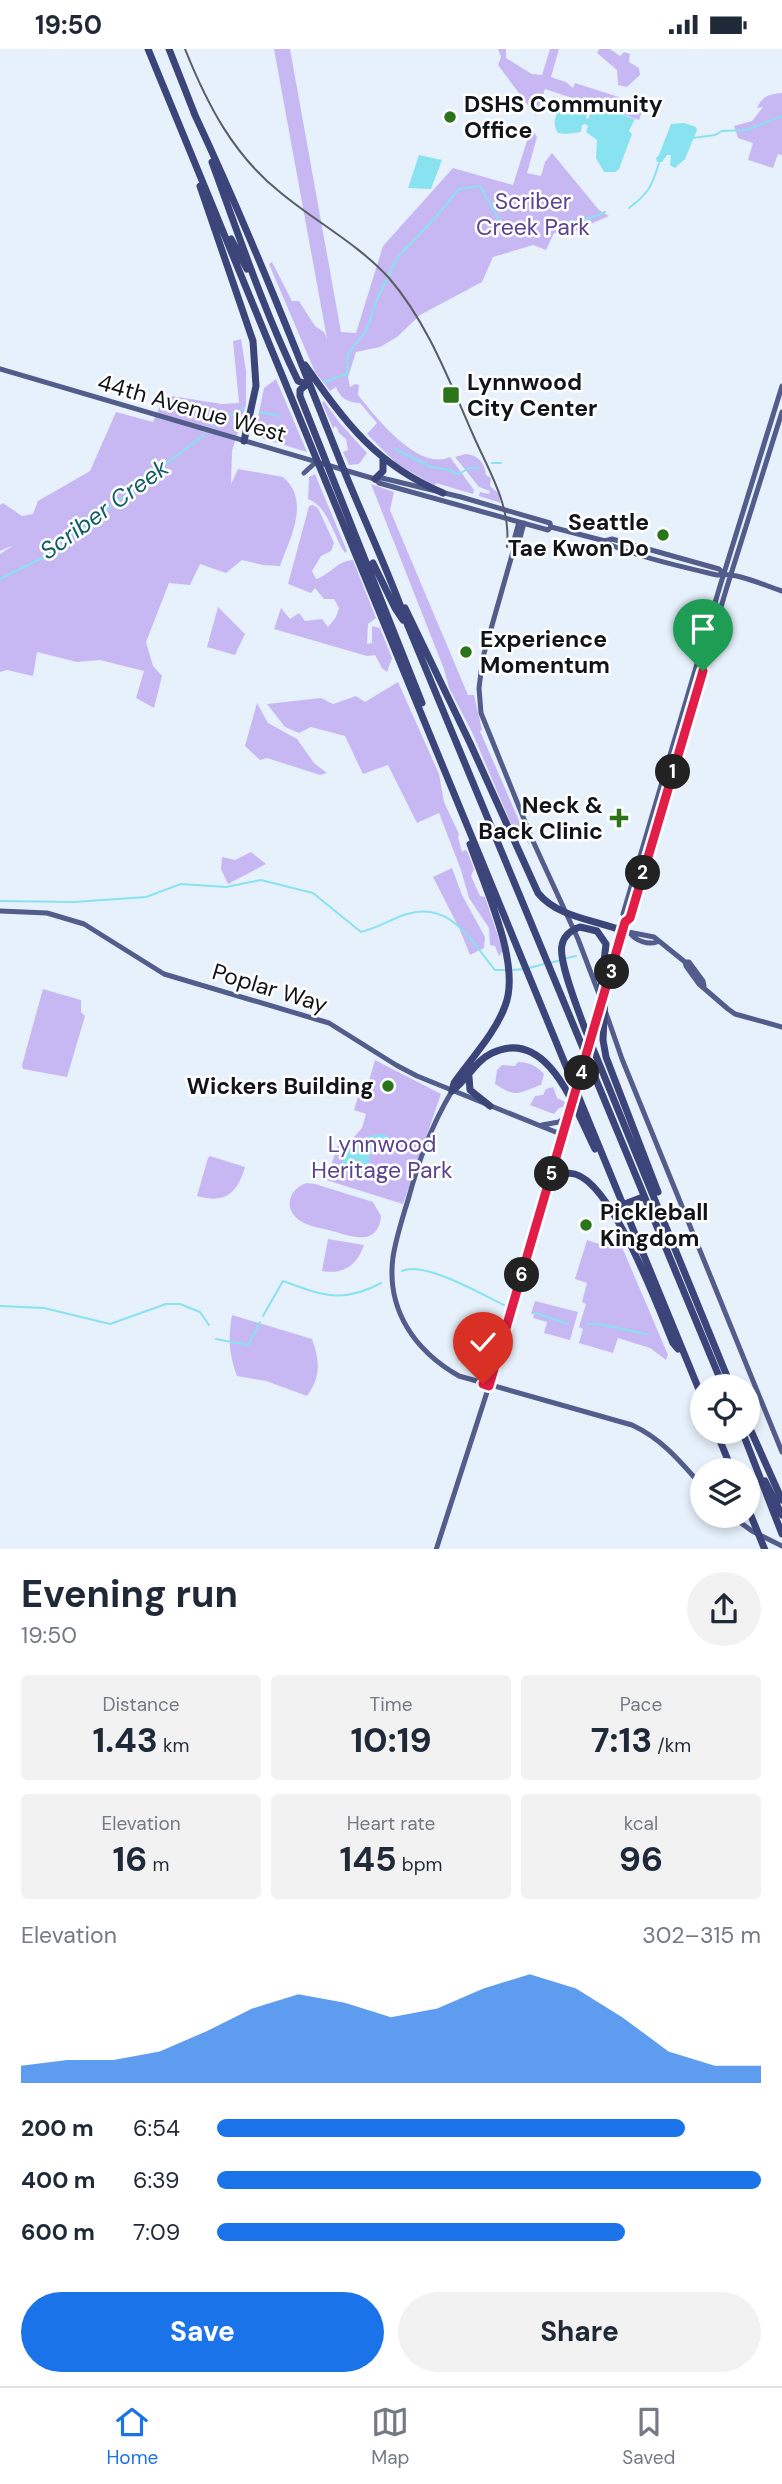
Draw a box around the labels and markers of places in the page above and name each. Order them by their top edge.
place label: DSHS Community Office [464,89,663,145]
marker: DSHS Community Office [442,109,458,125]
place label: Lynnwood City Center [467,367,597,423]
marker: Lynnwood City Center [441,385,461,405]
place label: Seattle Tae Kwon Do [508,507,649,563]
marker: Seattle Tae Kwon Do [655,527,671,543]
pin [673,599,733,671]
place label: Experience Momentum [480,624,610,680]
marker: Experience Momentum [458,644,474,660]
pin: 1 [656,755,690,789]
place label: Neck & Back Clinic [478,790,603,846]
marker: Neck & Back Clinic [609,808,629,828]
pin: 2 [626,855,660,891]
pin: 3 [594,955,630,989]
pin: 4 [564,1055,600,1091]
place label: Wickers Building [187,1071,374,1101]
marker: Wickers Building [380,1078,396,1094]
pin: 5 [534,1157,570,1191]
place label: Pickleball Kingdom [600,1197,709,1253]
marker: Pickleball Kingdom [578,1217,594,1233]
pin: 6 [504,1257,540,1293]
pin [453,1312,513,1384]

